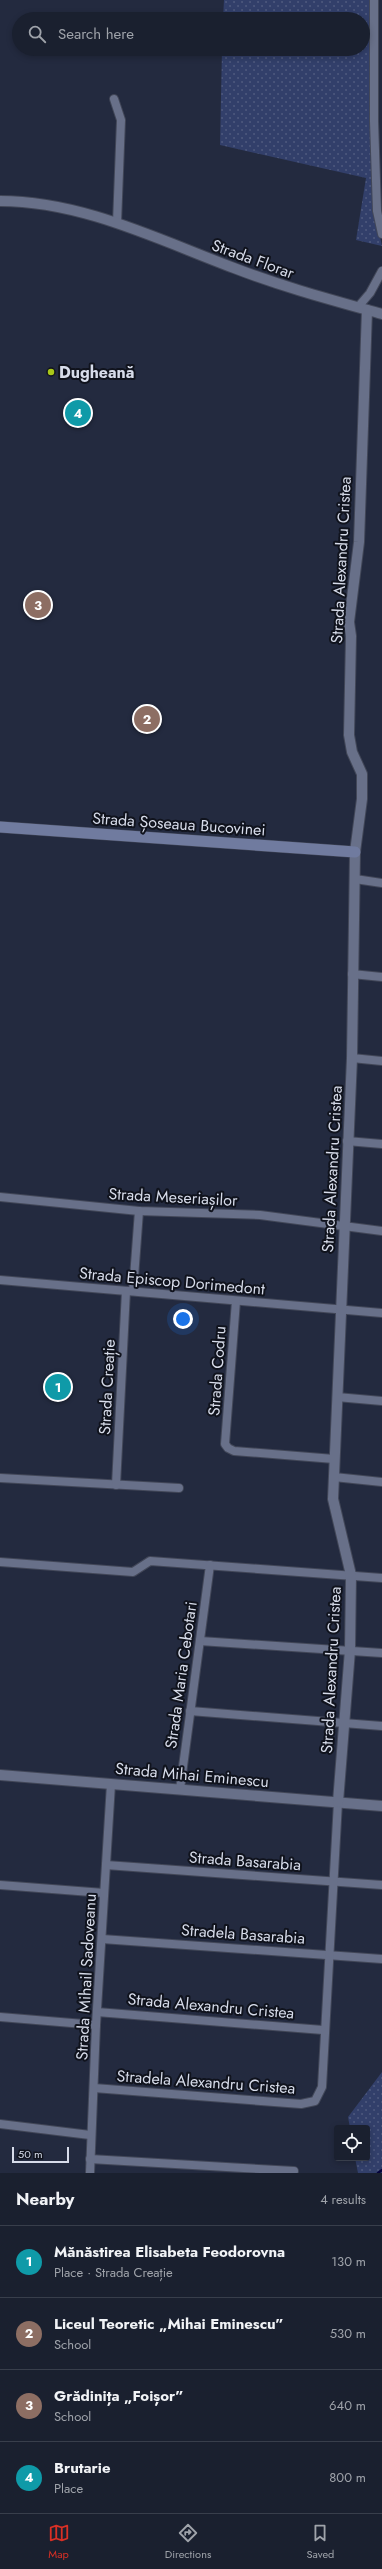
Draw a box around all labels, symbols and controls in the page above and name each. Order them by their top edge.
search box [12,12,370,56]
icon: search [26,23,48,45]
text: Search here [58,23,134,45]
street label: Strada Florar [208,233,298,285]
place label: Dugheană [59,361,135,384]
marker: Dugheană [46,367,56,377]
pin: 4 [65,398,91,428]
street label: Strada Alexandru Cristea [325,476,357,644]
pin: 3 [25,590,51,620]
pin: 2 [134,704,160,734]
street label: Strada Șoseaua Bucovinei [92,806,266,842]
street label: Strada Alexandru Cristea [316,1085,348,1253]
street label: Strada Meseriașilor [108,1182,239,1212]
street label: Strada Episcop Dorimedont [78,1261,266,1301]
your location [173,1309,193,1329]
street label: Strada Codru [202,1325,232,1417]
street label: Strada Creație [93,1339,121,1435]
pin: 1 [45,1372,71,1402]
street label: Strada Alexandru Cristea [315,1586,347,1754]
street label: Strada Maria Cebotari [159,1600,203,1750]
street label: Strada Mihai Eminescu [114,1757,270,1793]
street label: Strada Basarabia [188,1846,302,1876]
street label: Strada Mihail Sadoveanu [70,1893,102,2061]
street label: Stradela Basarabia [180,1918,306,1950]
street label: Strada Alexandru Cristea [127,1987,295,2025]
street label: Stradela Alexandru Cristea [116,2064,296,2100]
map controls [334,2125,370,2161]
button: locate [334,2125,370,2161]
scale bar [12,2145,69,2164]
text: 50 m [18,2146,43,2162]
text: Nearby [16,2187,74,2211]
text: 4 results [320,2190,366,2209]
text: Mănăstirea Elisabeta Feodorovna [54,2241,285,2263]
text: 1 [26,2252,32,2271]
text: 130 m [331,2252,366,2271]
text: Place · Strada Creație [54,2263,173,2282]
text: Liceul Teoretic „Mihai Eminescu” [54,2313,284,2335]
text: 2 [25,2324,33,2343]
text: 530 m [330,2324,366,2343]
text: School [54,2335,91,2354]
text: Grădinița „Foișor” [54,2385,184,2407]
text: 3 [25,2396,33,2415]
text: 640 m [329,2396,366,2415]
text: School [54,2407,91,2426]
text: Brutarie [54,2457,111,2479]
text: 4 [24,2468,34,2487]
text: 800 m [329,2468,366,2487]
text: Place [54,2479,83,2498]
tab: Map [48,2522,70,2562]
tab: Directions [165,2522,211,2562]
tab: Saved [307,2522,334,2562]

